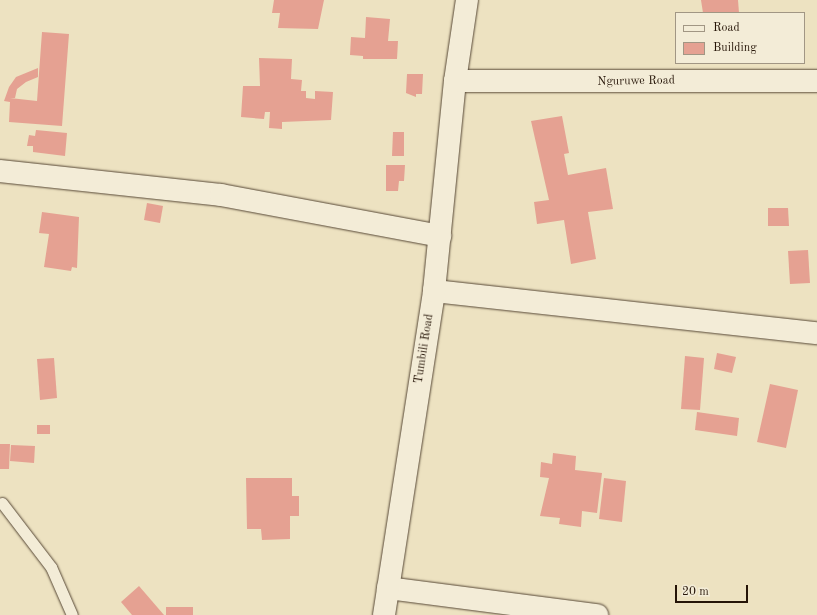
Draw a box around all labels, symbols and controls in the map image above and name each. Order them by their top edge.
legend [675,12,805,64]
text: Road [713,22,740,34]
text: Building [713,42,757,54]
street label: Nguruwe Road [597,74,675,90]
street label: Tumbili Road [412,313,438,385]
scale bar [677,577,750,603]
text: 20 m [682,586,709,598]

